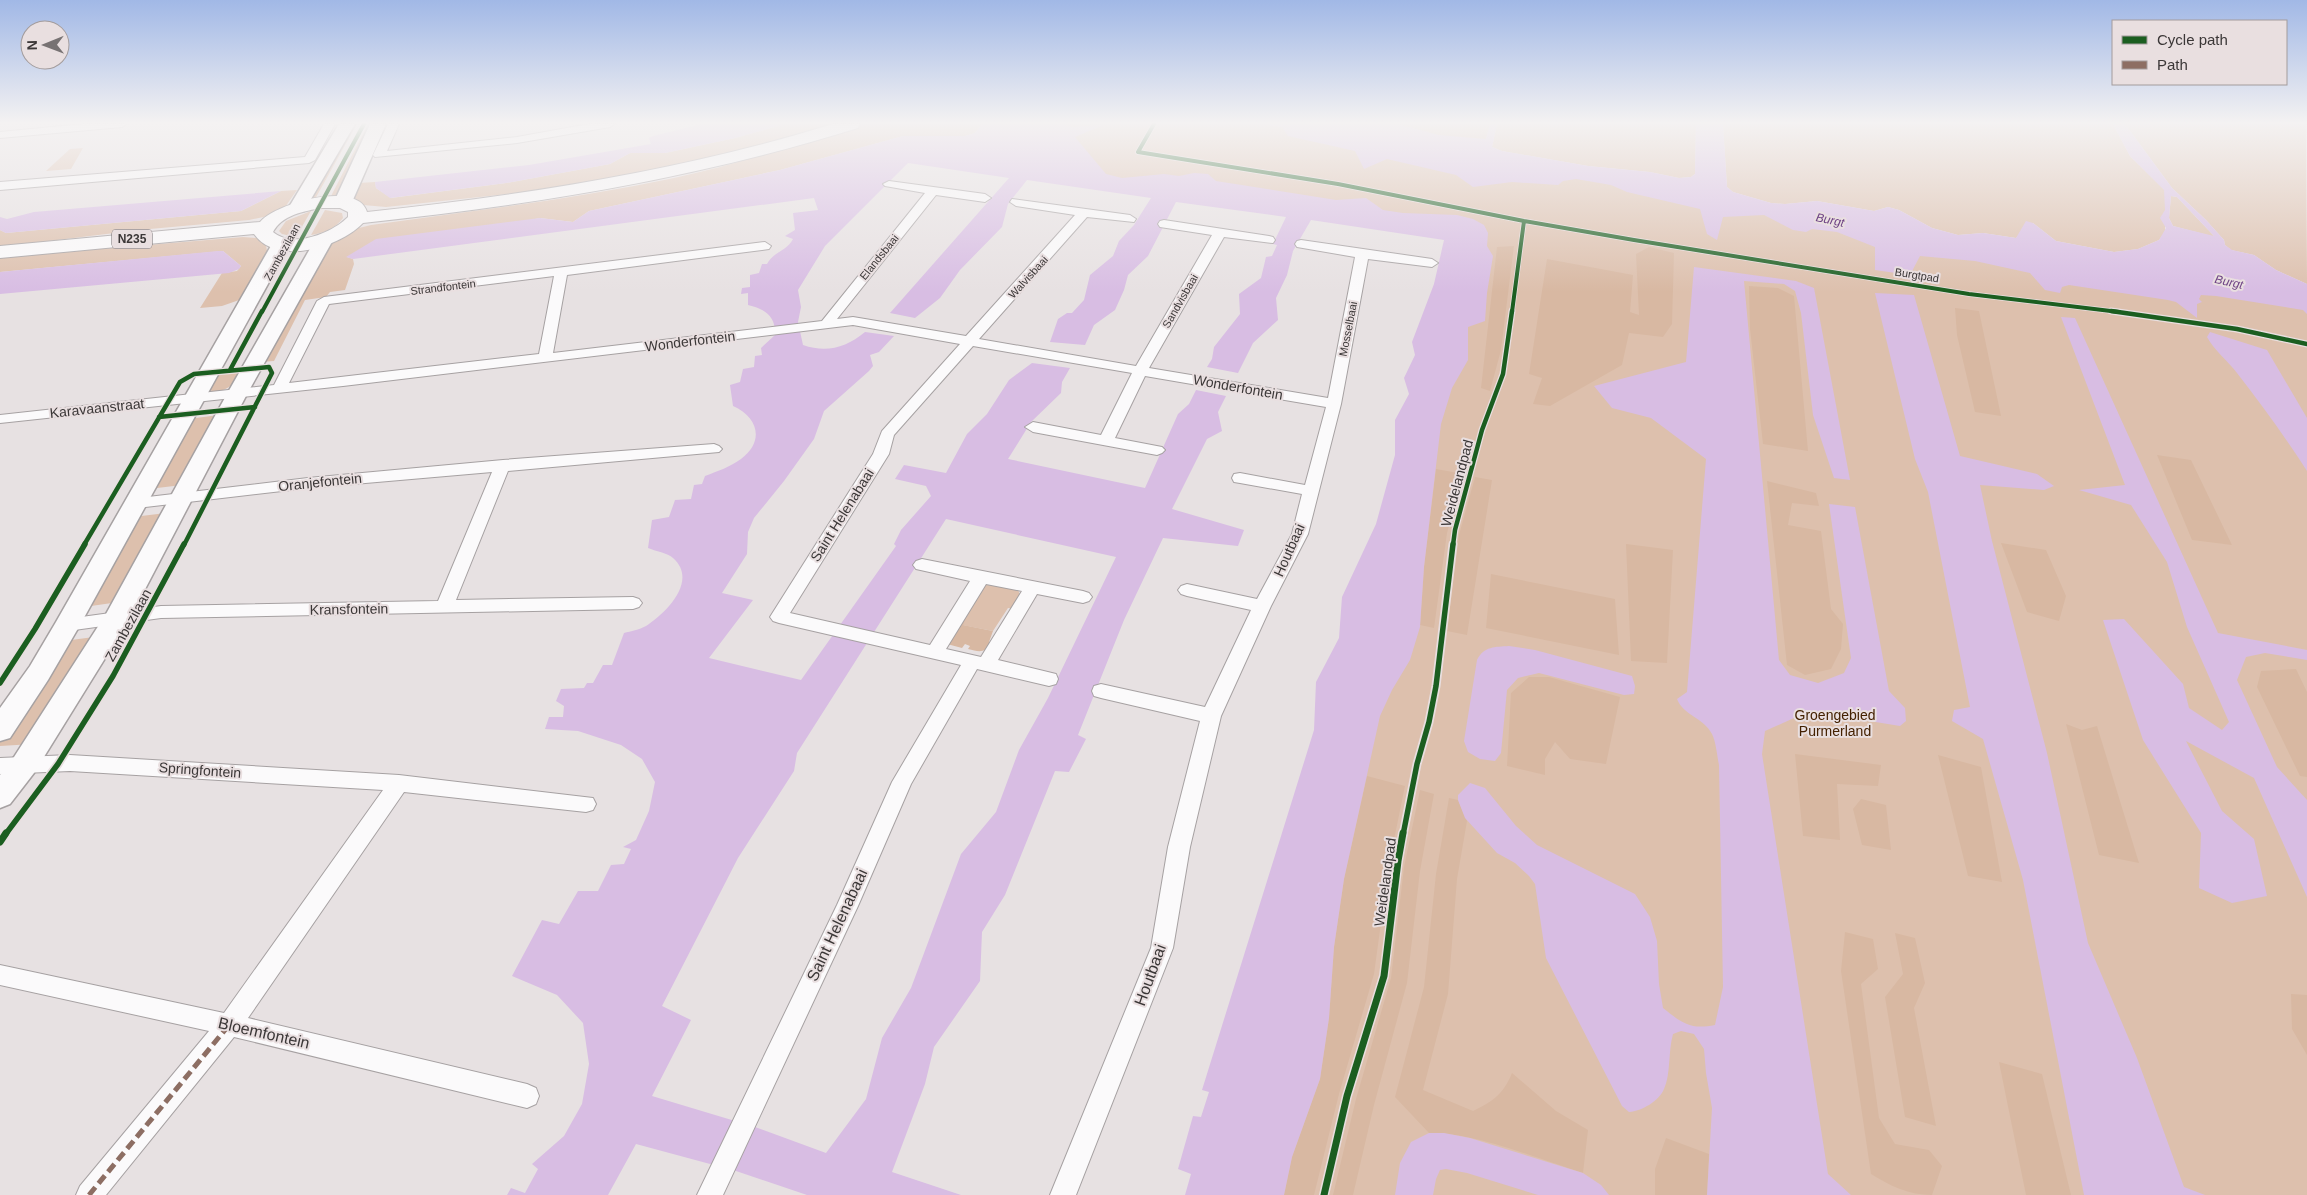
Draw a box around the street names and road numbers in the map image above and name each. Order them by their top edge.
street label: Zambezilaan [261,222,303,282]
road number: N235 [112,230,152,248]
street label: Elandsbaai [857,232,901,282]
street label: Walvisbaai [1006,253,1050,301]
street label: Burgtpad [1894,266,1940,284]
street label: Sandvisbaai [1160,272,1200,330]
street label: Strandfontein [410,277,476,297]
street label: Mosselbaai [1337,301,1359,357]
street label: Wonderfontein [644,328,736,354]
street label: Wonderfontein [1192,371,1284,403]
street label: Karavaanstraat [49,395,145,421]
street label: Weidelandpad [1438,438,1476,528]
street label: Saint Helenabaai [807,466,877,564]
street label: Oranjefontein [277,470,363,494]
street label: Houtbaai [1270,521,1308,579]
street label: Zambezilaan [102,586,154,664]
street label: Kransfontein [310,600,388,618]
street label: Springfontein [158,759,242,781]
street label: Weidelandpad [1371,837,1399,927]
street label: Saint Helenabaai [804,866,870,984]
street label: Houtbaai [1131,942,1169,1008]
street label: Bloemfontein [217,1014,311,1052]

